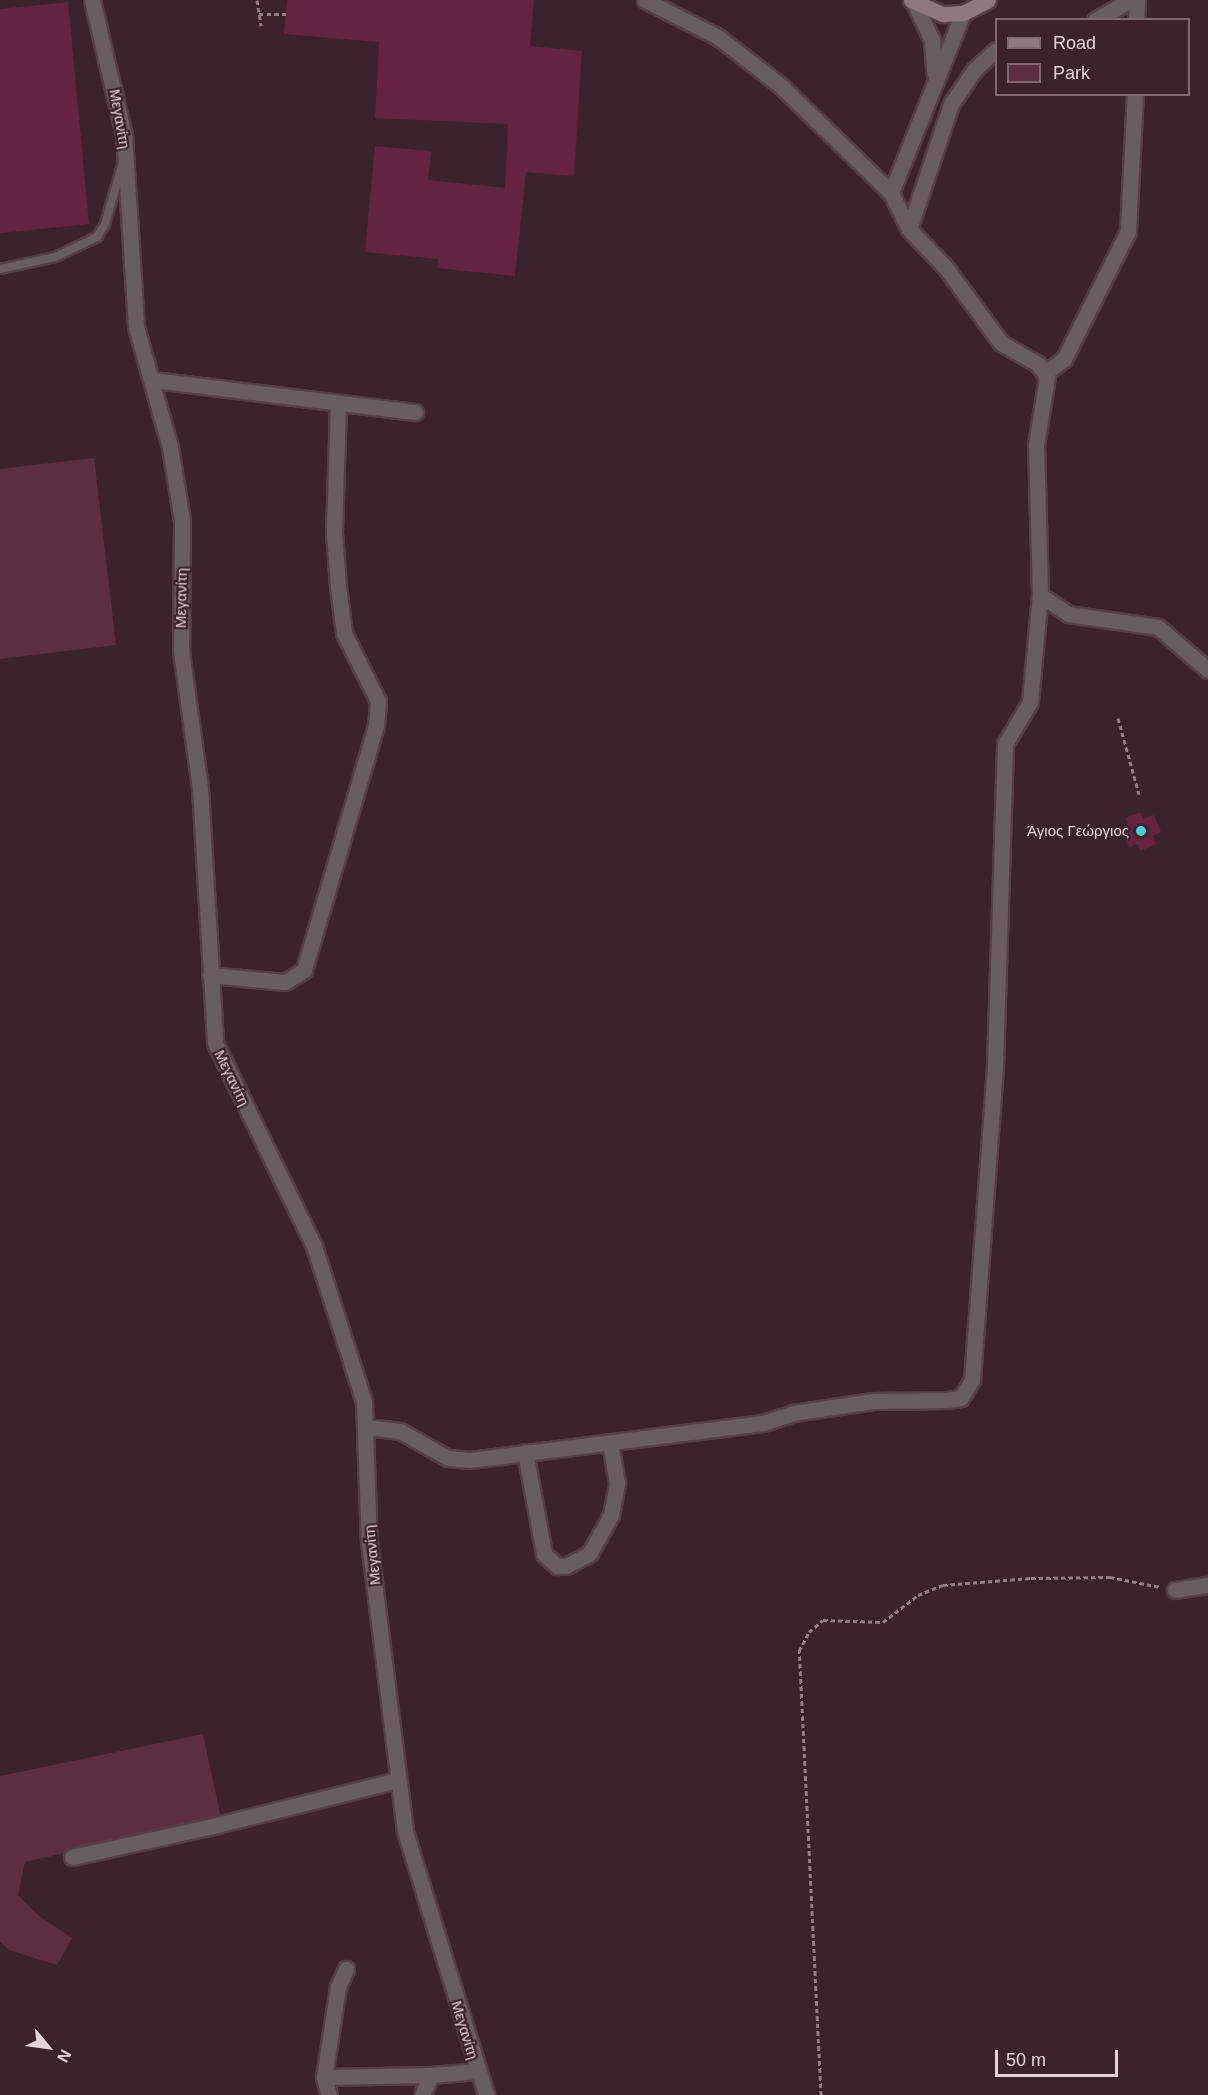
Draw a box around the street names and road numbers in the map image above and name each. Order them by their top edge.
street label: Μεγανίτη [106,88,134,150]
street label: Μεγανίτη [171,568,191,628]
street label: Μεγανίτη [211,1047,253,1109]
street label: Μεγανίτη [360,1524,384,1586]
street label: Μεγανίτη [448,1998,482,2062]

